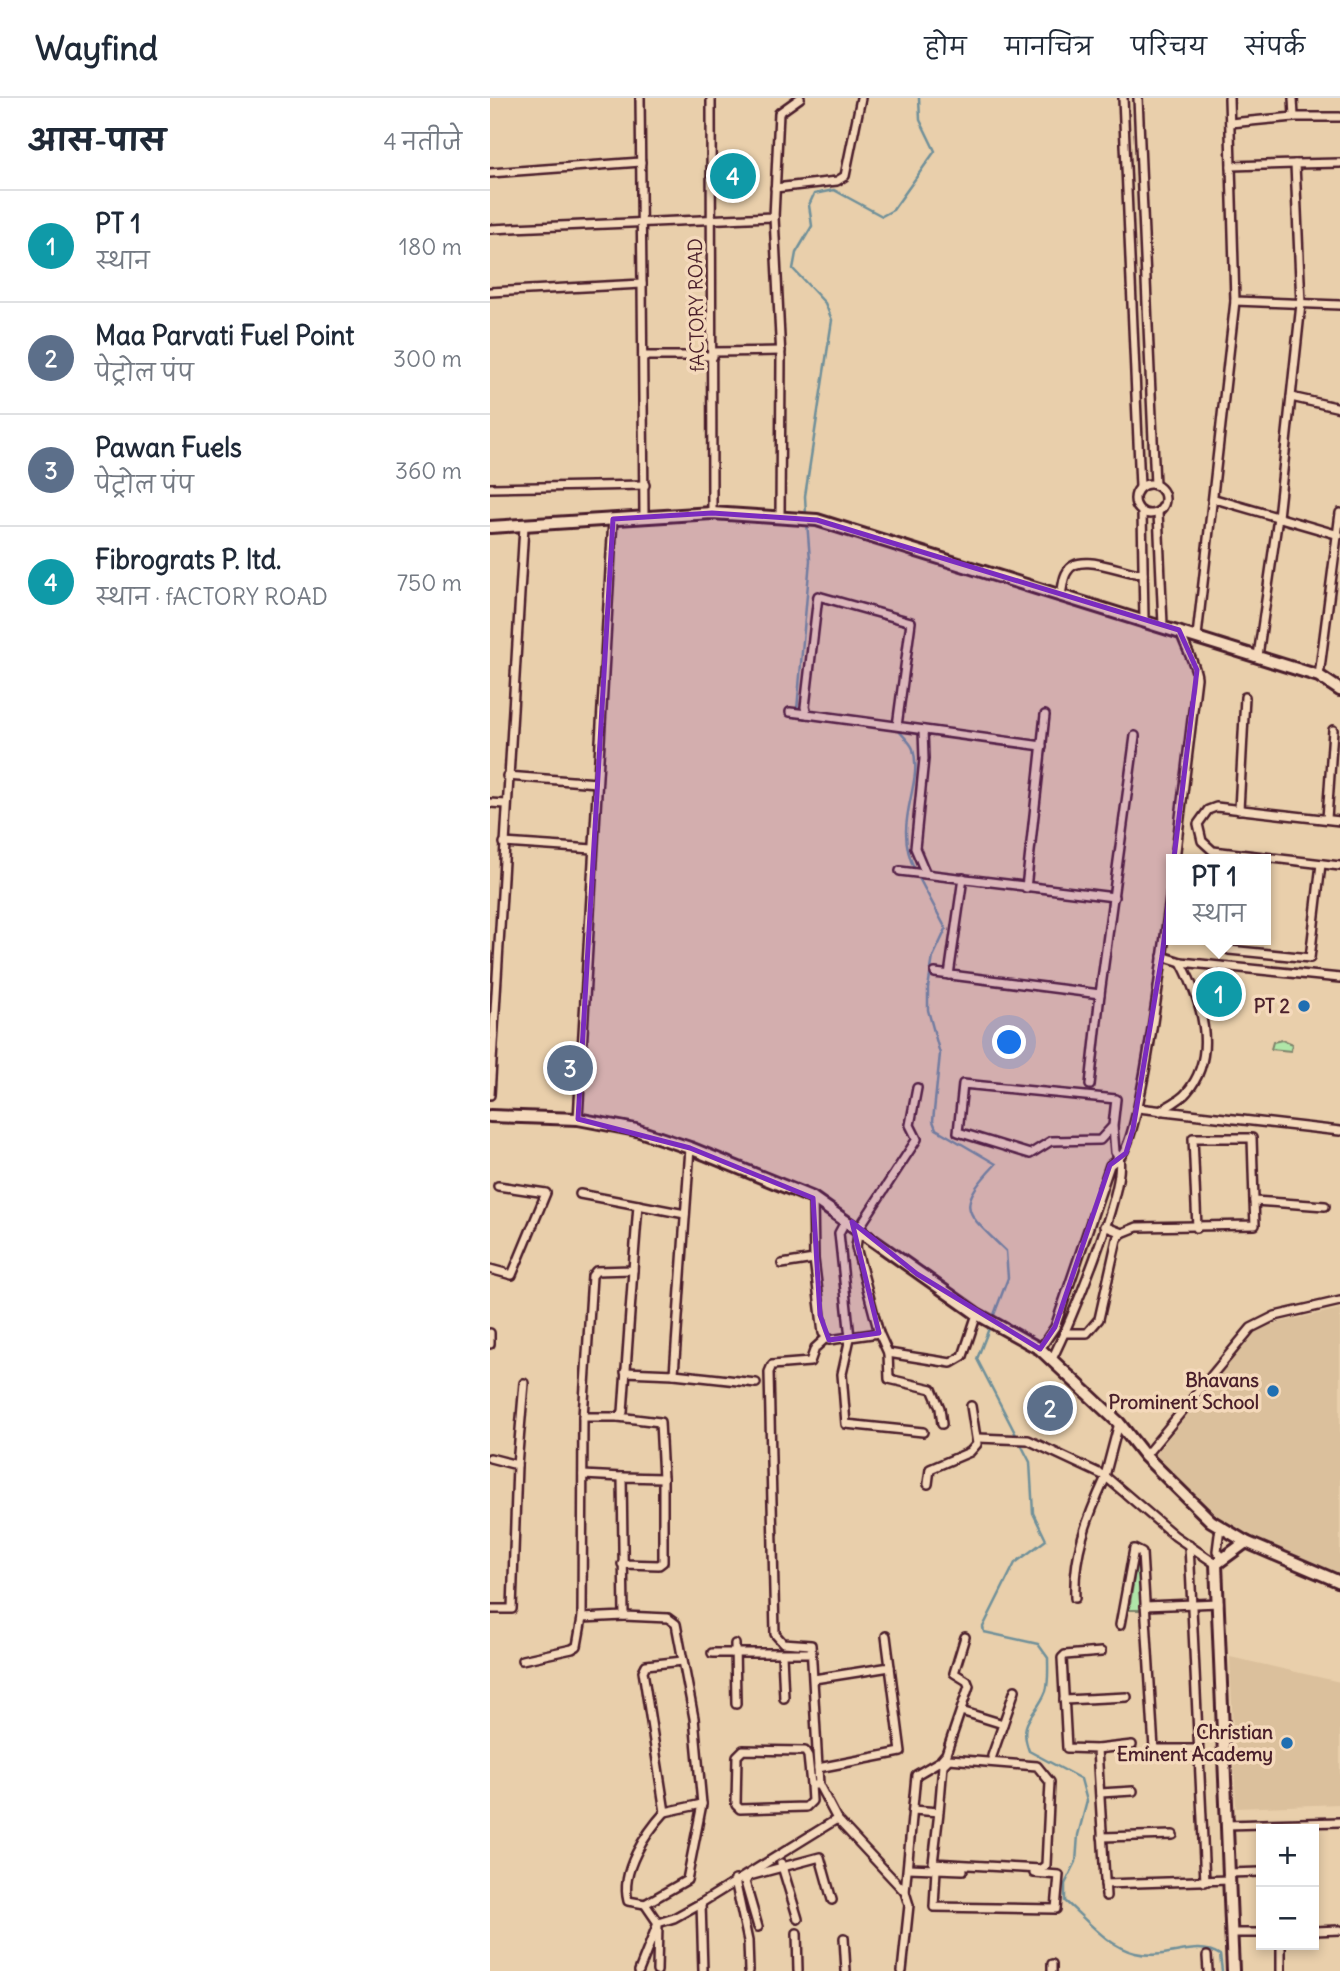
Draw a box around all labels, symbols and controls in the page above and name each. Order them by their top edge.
text: Wayfind [35,27,158,69]
text: होम [924,31,967,61]
text: मानचित्र [1005,31,1093,61]
text: परिचय [1131,31,1207,61]
text: संपर्क [1245,31,1305,61]
text: आस-पास [28,121,166,159]
text: 4 नतीजे [384,127,462,156]
pin: 4 [710,150,756,202]
text: PT 1 [95,207,141,240]
text: 1 [46,232,56,261]
text: 180 m [399,232,462,261]
street label: fACTORY ROAD [683,238,709,372]
text: स्थान [95,246,150,275]
text: Maa Parvati Fuel Point [95,319,354,352]
text: 2 [45,344,57,373]
text: 300 m [393,344,462,373]
text: पेट्रोल पंप [95,358,194,387]
text: Pawan Fuels [95,431,242,464]
text: 3 [44,456,58,485]
text: 360 m [395,456,462,485]
text: पेट्रोल पंप [95,470,194,499]
text: Fibrograts P. ltd. [95,543,281,576]
text: 4 [44,568,58,597]
text: 750 m [397,568,462,597]
text: स्थान · fACTORY ROAD [95,582,328,611]
popup [1166,854,1271,945]
text: PT 1 [1191,860,1237,893]
text: स्थान [1191,899,1246,928]
pin: 1 [1196,968,1242,1020]
place label: PT 2 [1254,994,1290,1018]
marker: PT 2 [1296,998,1312,1014]
your location [992,1025,1026,1059]
pin: 3 [547,1042,593,1094]
place label: Bhavans Prominent School [1109,1368,1259,1414]
pin: 2 [1027,1382,1073,1434]
marker: Bhavans Prominent School [1265,1383,1281,1399]
place label: Christian Eminent Academy [1117,1720,1273,1766]
marker: Christian Eminent Academy [1279,1735,1295,1751]
map controls [1256,1824,1319,1950]
button: + [1256,1824,1319,1887]
button: − [1256,1887,1319,1950]

